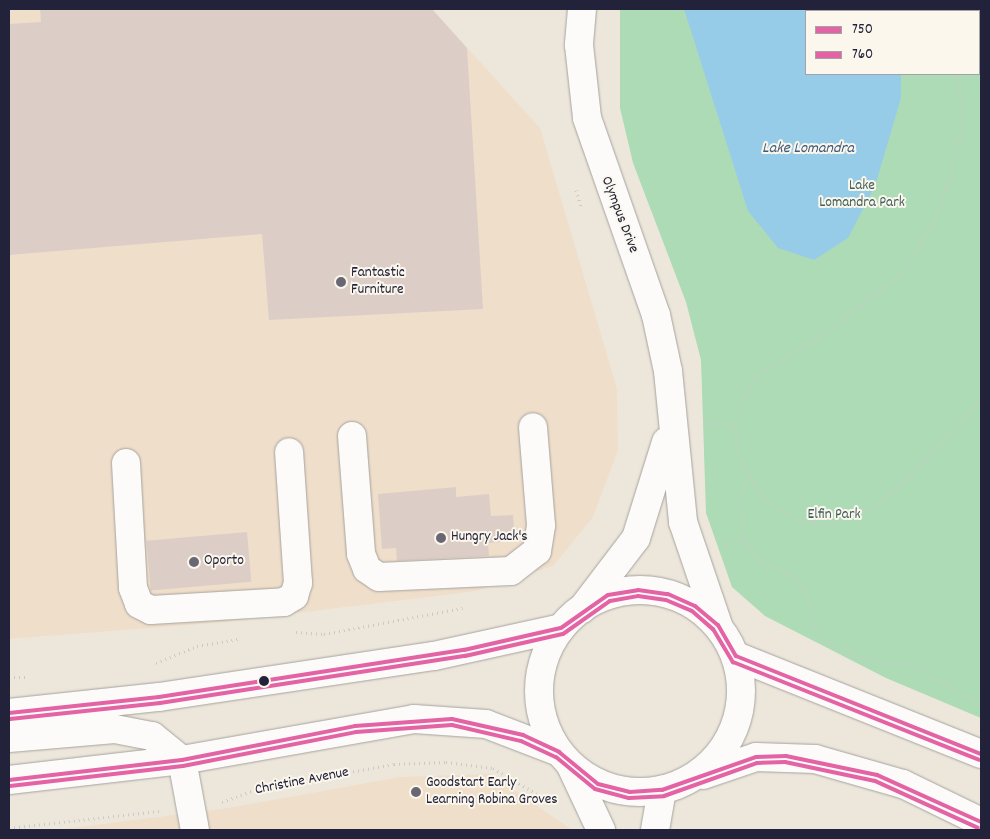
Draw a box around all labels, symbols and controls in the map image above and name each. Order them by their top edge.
legend [805,10,980,75]
text: 750 [852,19,873,41]
text: 760 [852,44,873,66]
water label: Lake Lomandra [762,139,854,159]
street label: Olympus Drive [596,174,642,256]
park label: Lake Lomandra Park [819,177,905,212]
place label: Fantastic Furniture [351,264,405,299]
marker: Fantastic Furniture [335,276,347,288]
park label: Elfin Park [807,507,861,525]
place label: Hungry Jack's [451,529,528,547]
marker: Hungry Jack's [435,532,447,544]
place label: Oporto [204,553,244,571]
marker: Oporto [188,556,200,568]
unlabelled marker [259,676,269,686]
street label: Christine Avenue [254,764,350,800]
place label: Goodstart Early Learning Robina Groves [426,774,558,809]
marker: Goodstart Early Learning Robina Groves [410,786,422,798]

